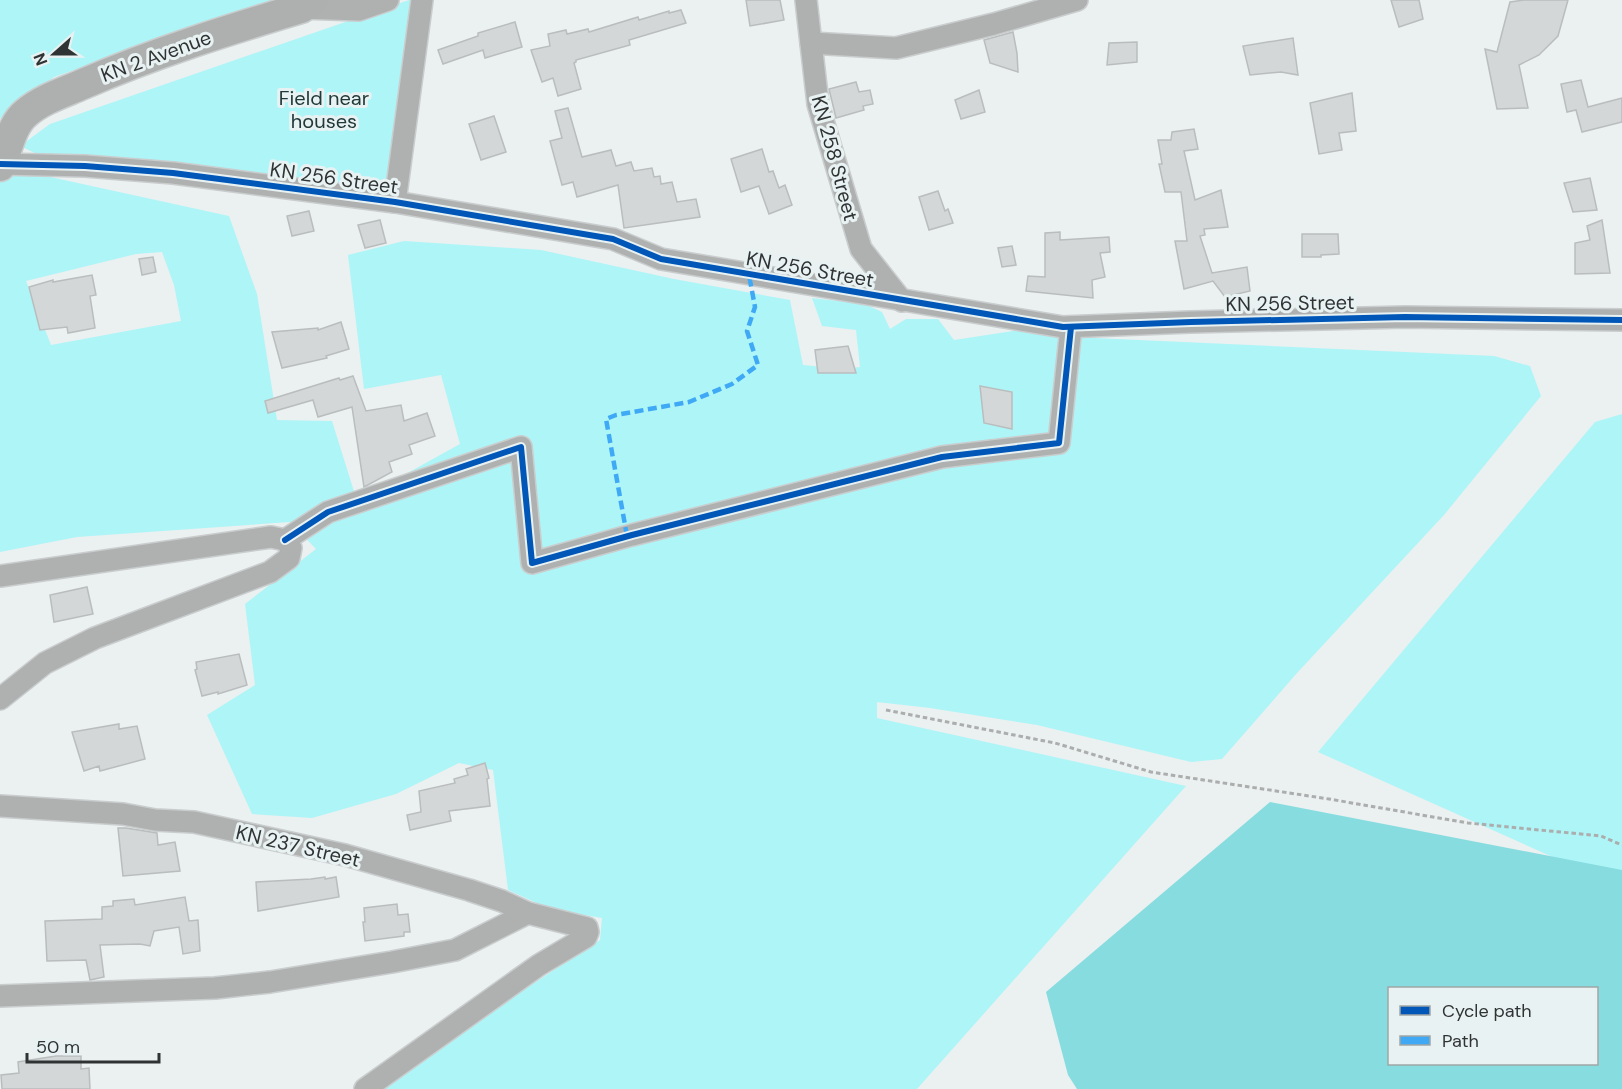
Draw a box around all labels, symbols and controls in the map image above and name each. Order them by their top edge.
north arrow [24,24,84,84]
street label: KN 2 Avenue [97,24,215,88]
text: N [29,50,52,68]
park label: Field near houses [279,85,369,134]
street label: KN 258 Street [806,92,864,224]
street label: KN 256 Street [268,156,400,200]
street label: KN 256 Street [744,245,876,293]
street label: KN 256 Street [1225,289,1355,317]
street label: KN 237 Street [233,819,363,873]
legend [1388,987,1598,1065]
text: Cycle path [1442,999,1532,1023]
scale bar [27,1026,159,1064]
text: Path [1442,1029,1479,1053]
text: 50 m [36,1035,80,1059]

